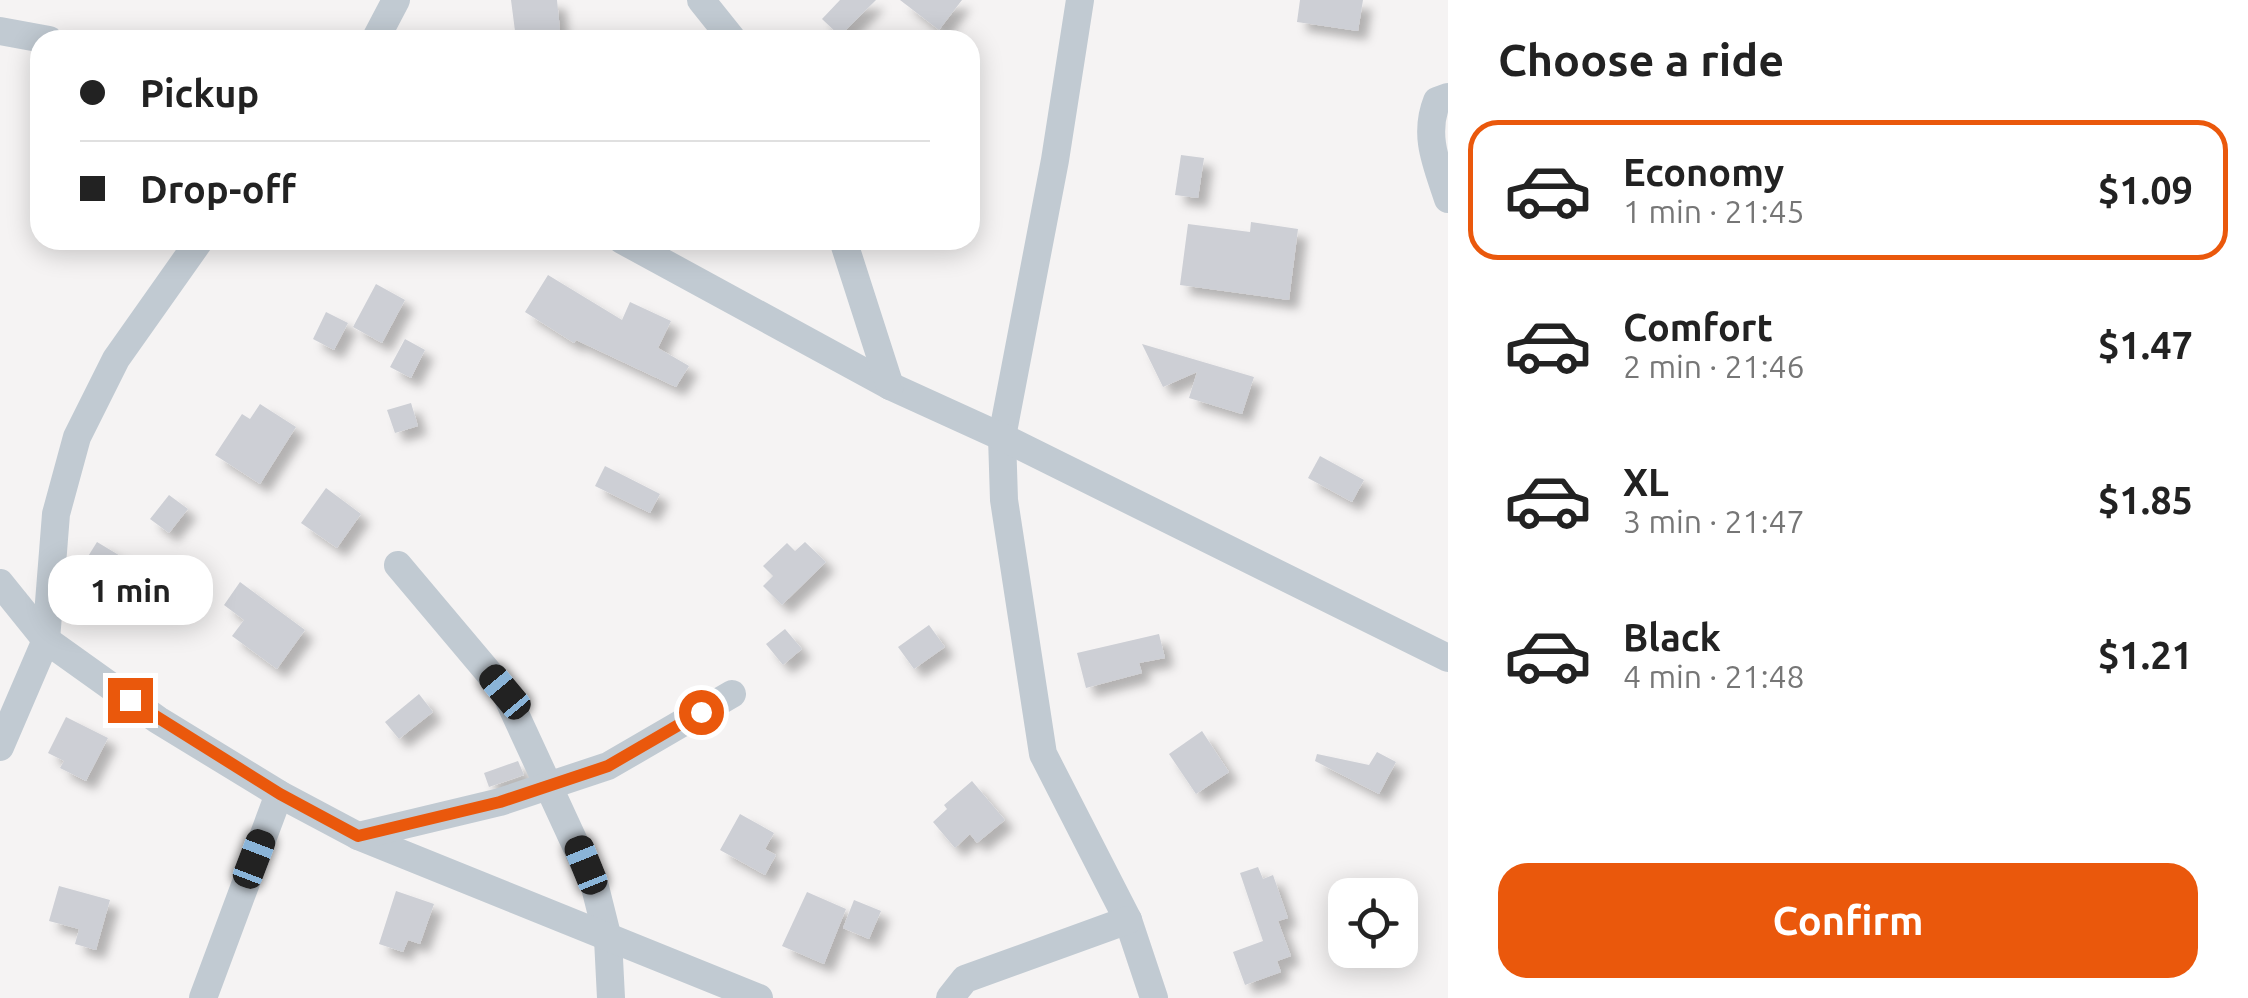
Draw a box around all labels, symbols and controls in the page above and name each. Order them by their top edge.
text: Choose a ride [1498,34,1784,85]
text: Pickup [140,72,259,114]
icon: car [1503,145,1593,235]
text: Economy [1623,151,1784,193]
text: Drop-off [140,168,296,210]
text: $1.09 [2098,169,2193,211]
text: 1 min · 21:45 [1623,193,1805,229]
icon: car [1503,300,1593,390]
text: Comfort [1623,306,1773,348]
text: $1.47 [2098,324,2193,366]
text: 2 min · 21:46 [1623,348,1805,384]
icon: car [1503,455,1593,545]
text: XL [1623,461,1669,503]
text: $1.85 [2098,479,2193,521]
text: 3 min · 21:47 [1623,503,1805,539]
callout: 1 min [48,555,212,625]
text: 1 min [90,572,171,608]
icon: car [1503,610,1593,700]
text: Black [1623,616,1721,658]
text: $1.21 [2098,634,2193,676]
text: 4 min · 21:48 [1623,658,1805,694]
car [474,659,536,725]
route end [108,678,153,723]
route start [679,690,724,735]
car [229,826,279,892]
car [561,832,611,898]
button: Confirm [1498,863,2198,978]
map controls [1328,878,1418,968]
button: locate [1328,878,1418,968]

